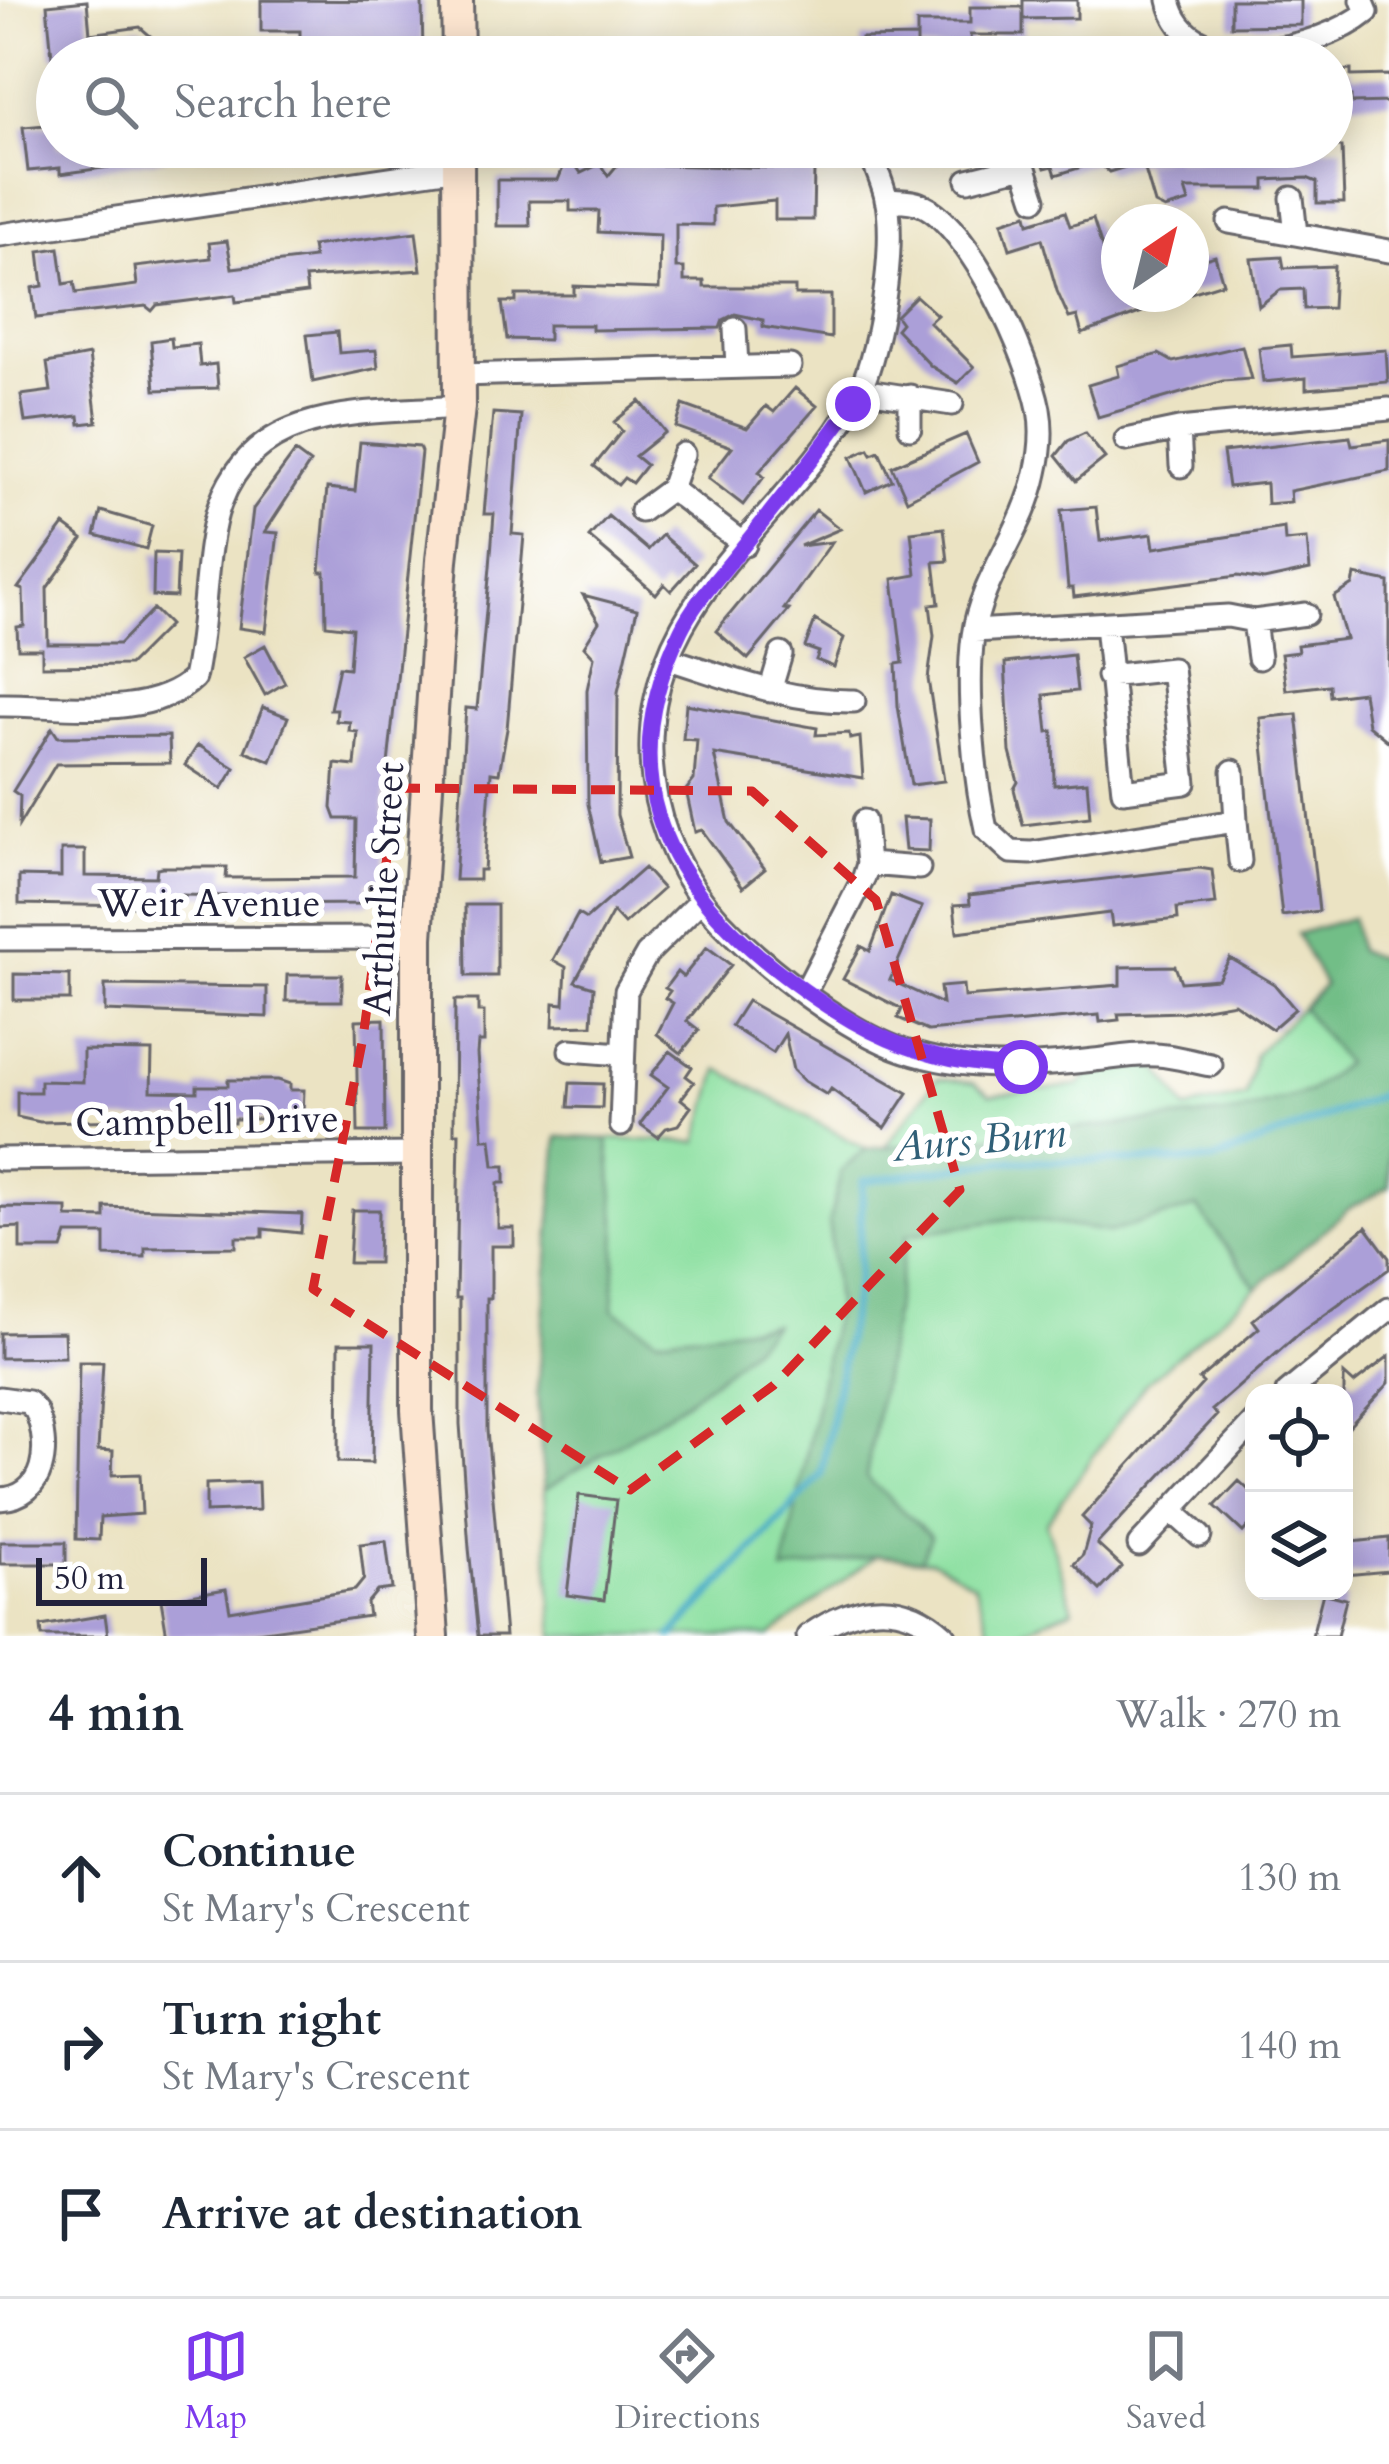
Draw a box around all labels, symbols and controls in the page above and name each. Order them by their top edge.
search box [36,36,1353,168]
icon: search [78,69,144,135]
text: Search here [174,72,392,133]
north arrow [1101,204,1209,312]
route end [826,377,880,431]
street label: Arthurlie Street [351,761,417,1017]
street label: Weir Avenue [97,877,320,930]
route start [994,1040,1048,1094]
street label: Campbell Drive [75,1092,339,1150]
water label: Aurs Burn [889,1104,1069,1176]
map controls [1245,1384,1353,1600]
button: locate [1245,1384,1353,1492]
button: layers [1245,1492,1353,1600]
scale bar [36,1552,207,1605]
text: 50 m [54,1556,125,1601]
text: 4 min [48,1679,184,1749]
text: Walk · 270 m [1116,1688,1341,1741]
text: Continue [162,1821,356,1882]
icon: ahead [48,1845,114,1911]
text: 130 m [1238,1851,1341,1904]
text: St Mary's Crescent [162,1882,470,1935]
text: Turn right [162,1989,381,2050]
icon: right [48,2013,114,2079]
text: 140 m [1238,2019,1341,2072]
text: St Mary's Crescent [162,2050,470,2103]
icon: arrive [48,2181,114,2247]
text: Arrive at destination [162,2183,582,2244]
tab: Map [183,2323,249,2440]
tab: Directions [615,2323,760,2440]
tab: Saved [1126,2323,1206,2440]

